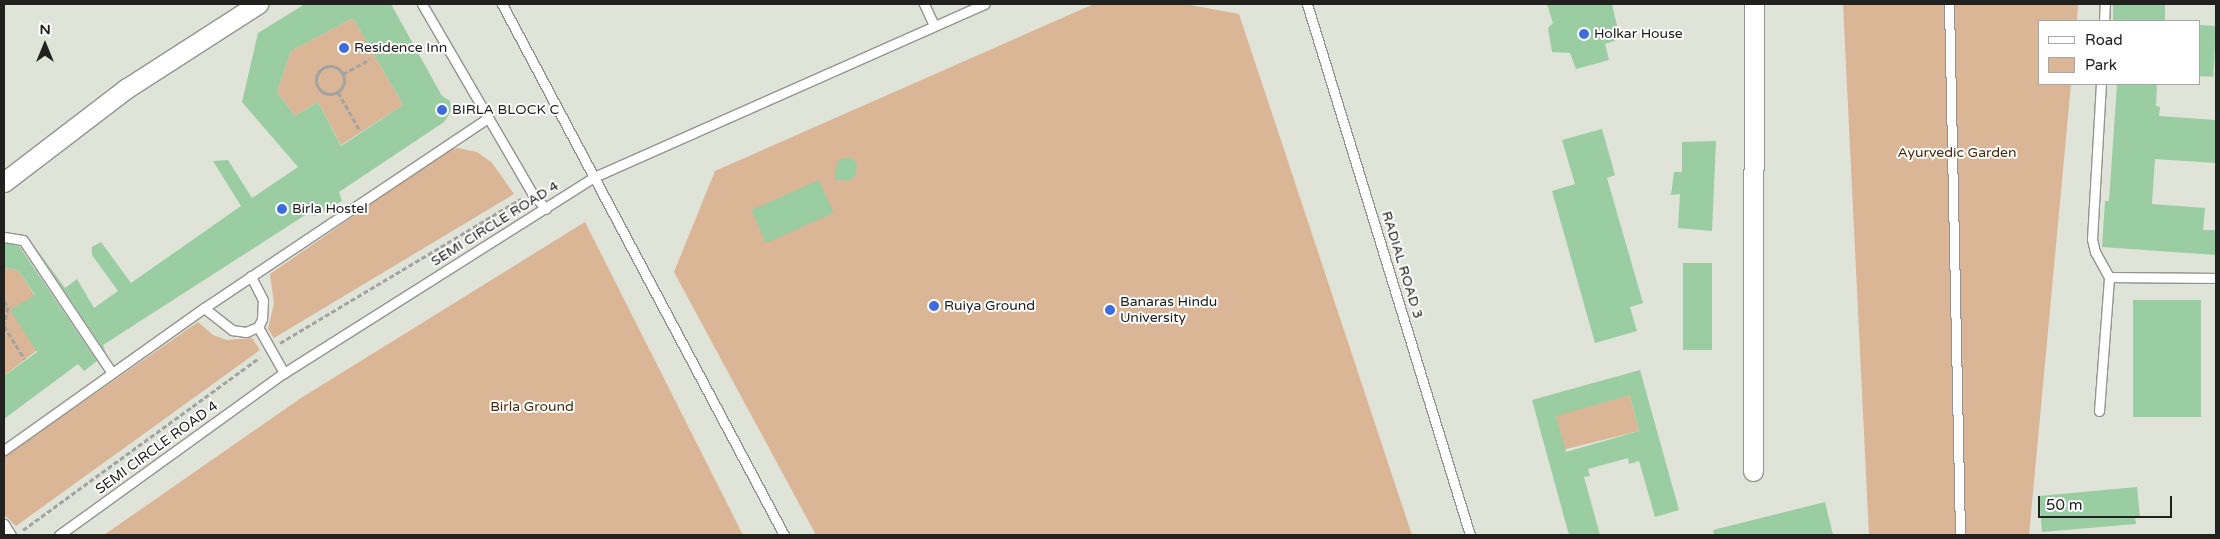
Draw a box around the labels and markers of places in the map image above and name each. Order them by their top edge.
place label: Holkar House [1594,26,1683,42]
marker: Holkar House [1578,28,1590,40]
place label: Residence Inn [354,40,447,56]
marker: Residence Inn [338,42,350,54]
place label: BIRLA BLOCK C [452,102,559,118]
marker: BIRLA BLOCK C [436,104,448,116]
place label: Birla Hostel [292,201,368,217]
marker: Birla Hostel [276,203,288,215]
place label: Banaras Hindu University [1120,294,1217,326]
place label: Ruiya Ground [944,298,1035,314]
marker: Ruiya Ground [928,300,940,312]
marker: Banaras Hindu University [1104,304,1116,316]

